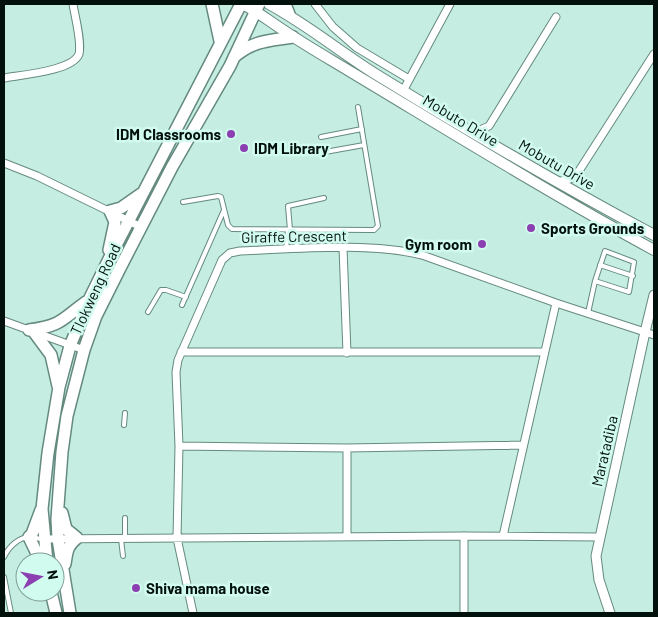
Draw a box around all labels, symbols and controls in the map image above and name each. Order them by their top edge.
street label: Mobuto Drive [420,90,502,150]
place label: IDM Classrooms [116,125,221,143]
marker: IDM Classrooms [225,128,237,140]
street label: Mobutu Drive [516,135,598,193]
place label: IDM Library [254,139,329,157]
marker: IDM Library [238,142,250,154]
place label: Sports Grounds [541,219,645,237]
marker: Sports Grounds [525,222,537,234]
street label: Giraffe Crescent [241,226,347,246]
place label: Gym room [405,235,472,253]
marker: Gym room [476,238,488,250]
street label: Tlokweng Road [66,241,124,337]
street label: Maratadiba [587,414,621,488]
north arrow [15,552,65,602]
text: N [44,569,62,581]
place label: Shiva mama house [146,579,270,597]
marker: Shiva mama house [130,582,142,594]

